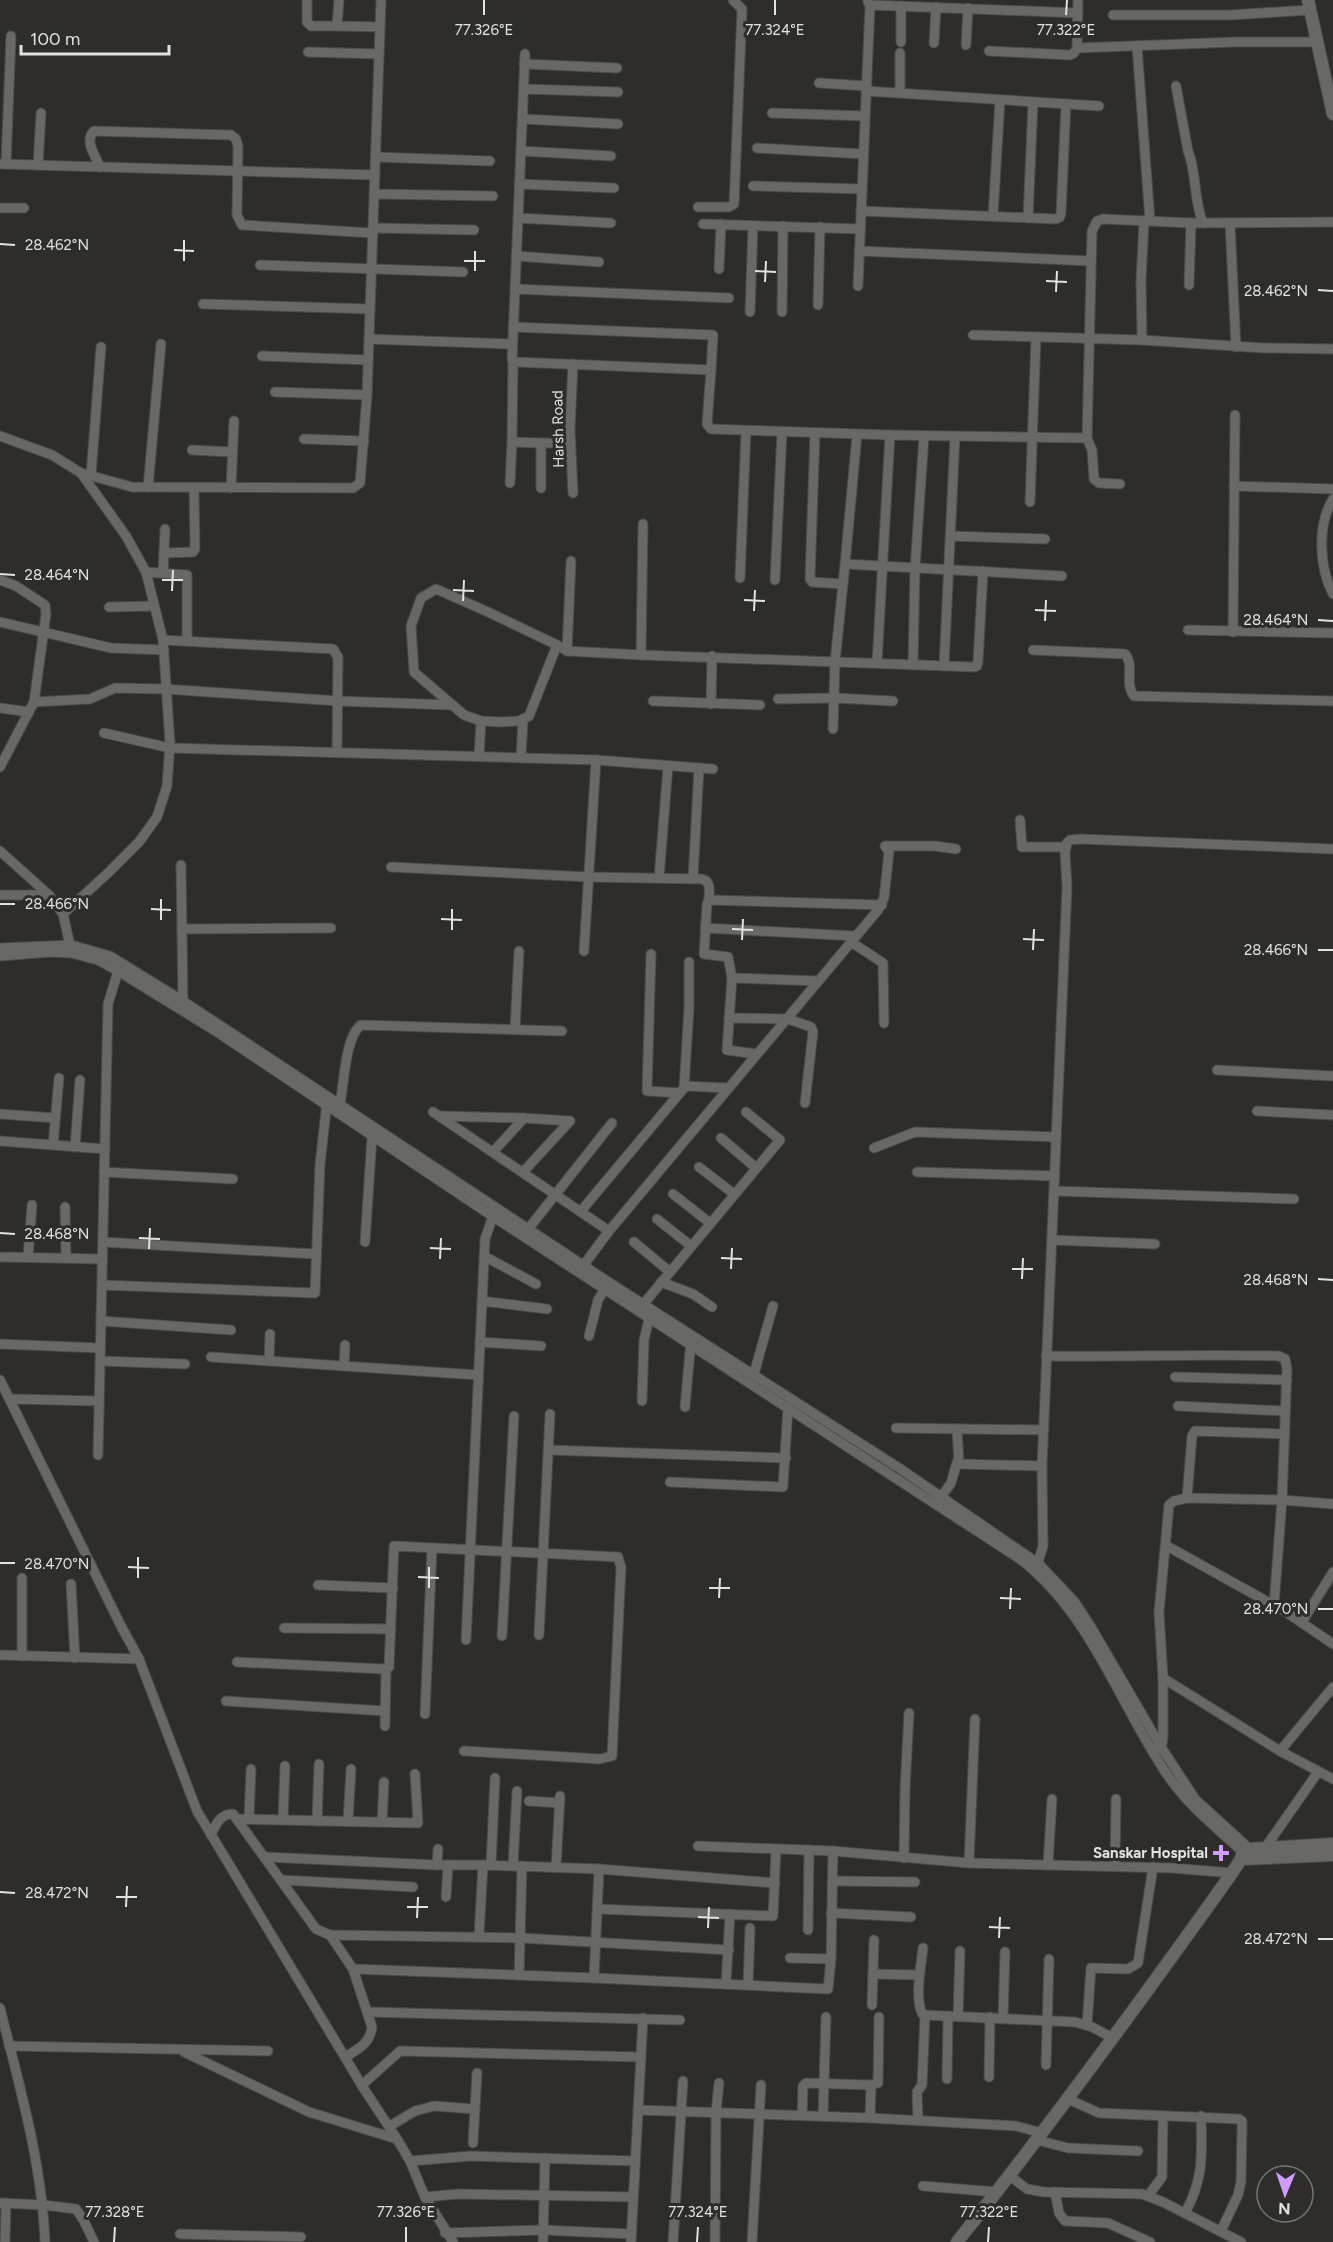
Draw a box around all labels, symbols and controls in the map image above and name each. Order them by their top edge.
scale bar [21,18,170,56]
text: 77.326°E [455,21,513,39]
text: 77.324°E [745,21,805,39]
text: 77.322°E [1037,21,1095,39]
text: 100 m [30,28,80,50]
text: 28.462°N [25,236,89,254]
text: 28.462°N [1244,282,1308,300]
street label: Harsh Road [548,390,568,468]
text: 28.464°N [25,566,89,584]
text: 28.464°N [1244,611,1308,629]
text: 28.466°N [25,895,89,913]
text: 28.466°N [1244,941,1308,959]
text: 28.468°N [25,1225,89,1243]
text: 28.468°N [1244,1271,1308,1289]
text: 28.470°N [25,1555,89,1573]
text: 28.470°N [1244,1600,1308,1618]
place label: Sanskar Hospital [1093,1844,1208,1862]
marker: Sanskar Hospital [1212,1844,1230,1862]
text: 28.472°N [25,1884,89,1902]
text: 28.472°N [1244,1930,1308,1948]
north arrow [1255,2164,1315,2224]
text: N [1278,2199,1291,2218]
text: 77.328°E [85,2203,145,2221]
text: 77.326°E [377,2203,435,2221]
text: 77.324°E [668,2203,728,2221]
text: 77.322°E [960,2203,1018,2221]

